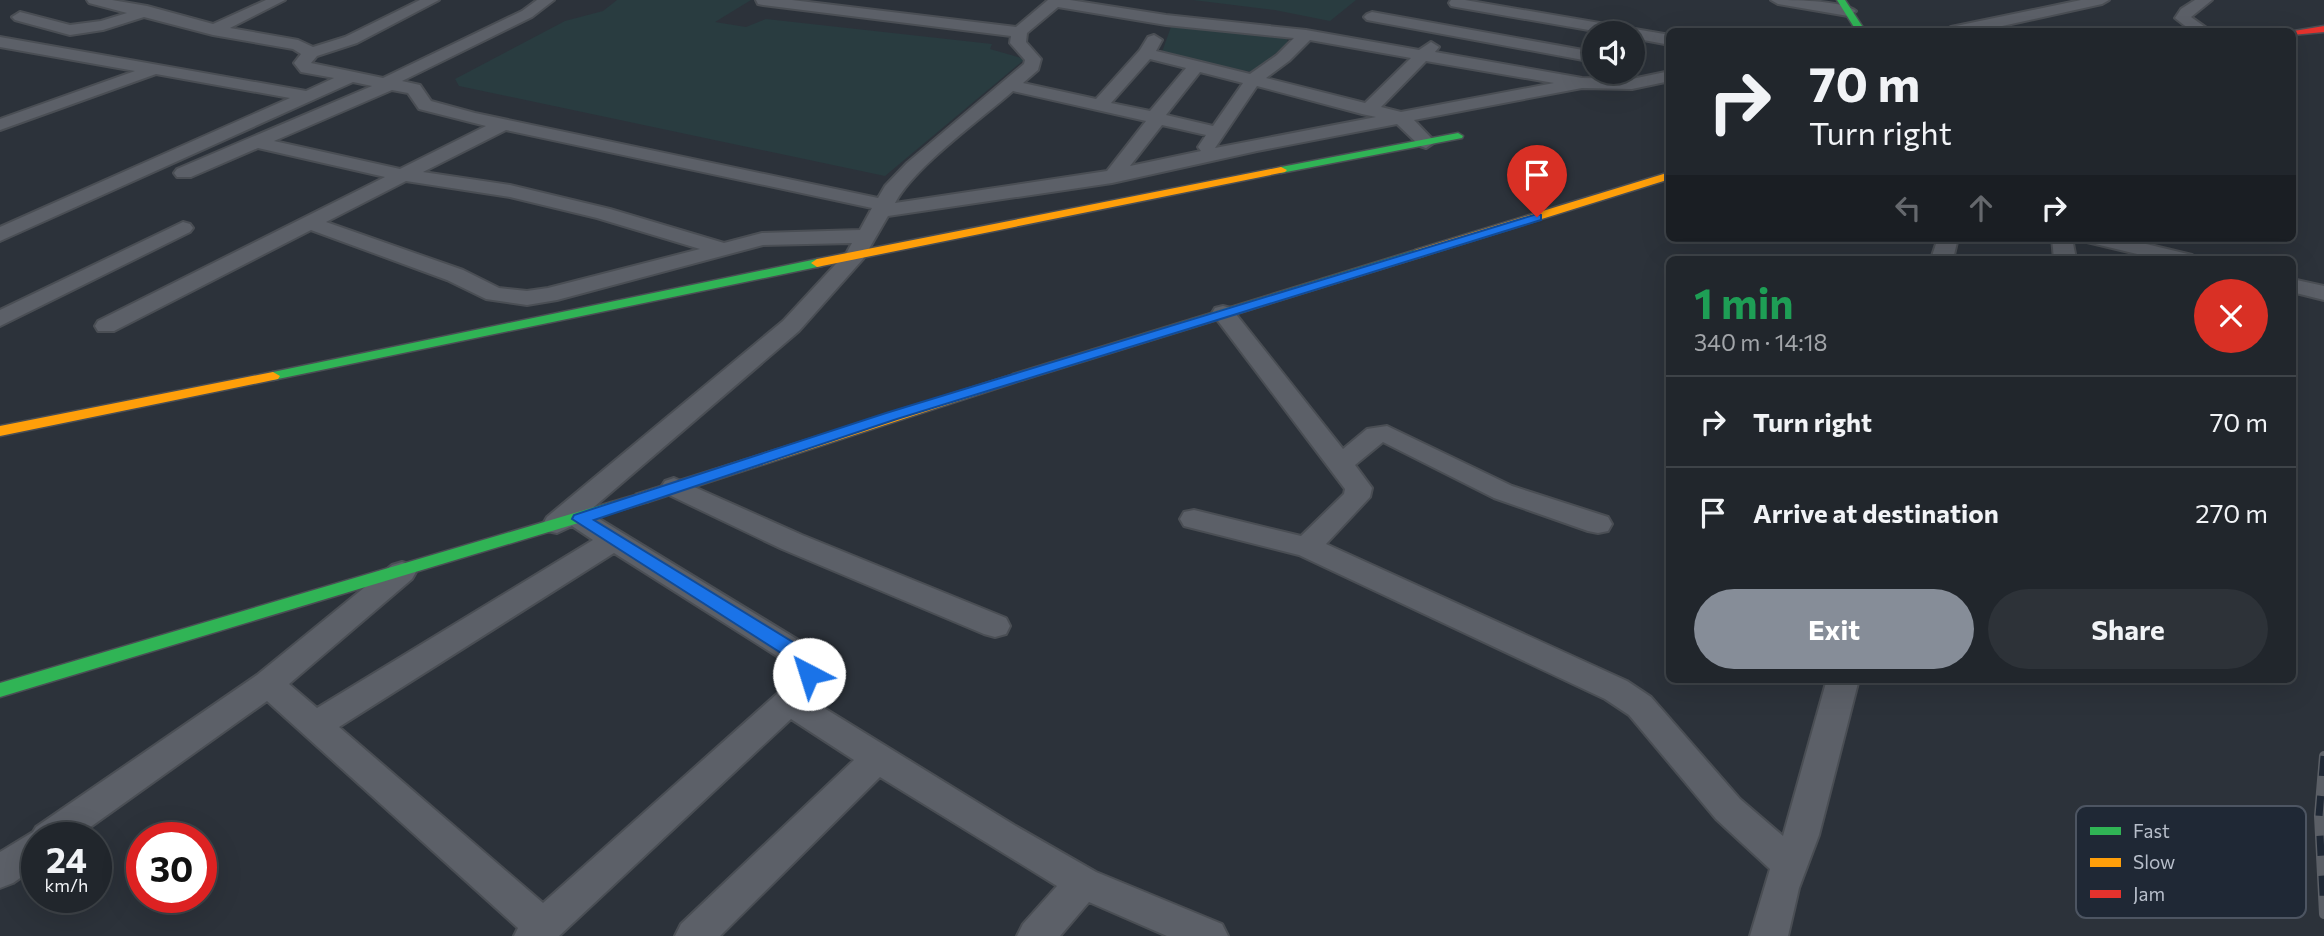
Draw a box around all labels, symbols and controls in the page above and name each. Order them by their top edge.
map controls [1582,21,1645,84]
button: sound [1582,21,1645,84]
text: 70 m [1809,52,1920,112]
icon: right [1694,56,1785,147]
text: Turn right [1809,112,1952,152]
pin [1507,145,1567,217]
icon: arrive [1518,156,1556,194]
icon: left [1889,189,1927,227]
icon: ahead [1962,189,2000,227]
icon: right [2035,189,2073,227]
text: 1 min [1694,276,1794,328]
button: close [2194,279,2268,353]
text: 340 m · 14:18 [1694,328,1828,356]
icon: right [1694,403,1732,441]
text: Turn right [1753,406,1872,437]
text: 70 m [2210,406,2268,437]
icon: arrive [1694,494,1732,532]
text: Arrive at destination [1753,497,1999,528]
text: 270 m [2195,497,2268,528]
button: Exit [1694,589,1974,669]
button: Share [1988,589,2268,669]
position arrow [772,637,846,711]
legend [2076,806,2306,918]
text: Fast [2133,819,2170,842]
speed limit sign: 30 [126,822,217,913]
text: 24 [46,837,87,880]
text: Slow [2133,850,2175,873]
text: km/h [45,874,88,896]
text: Jam [2133,882,2165,905]

